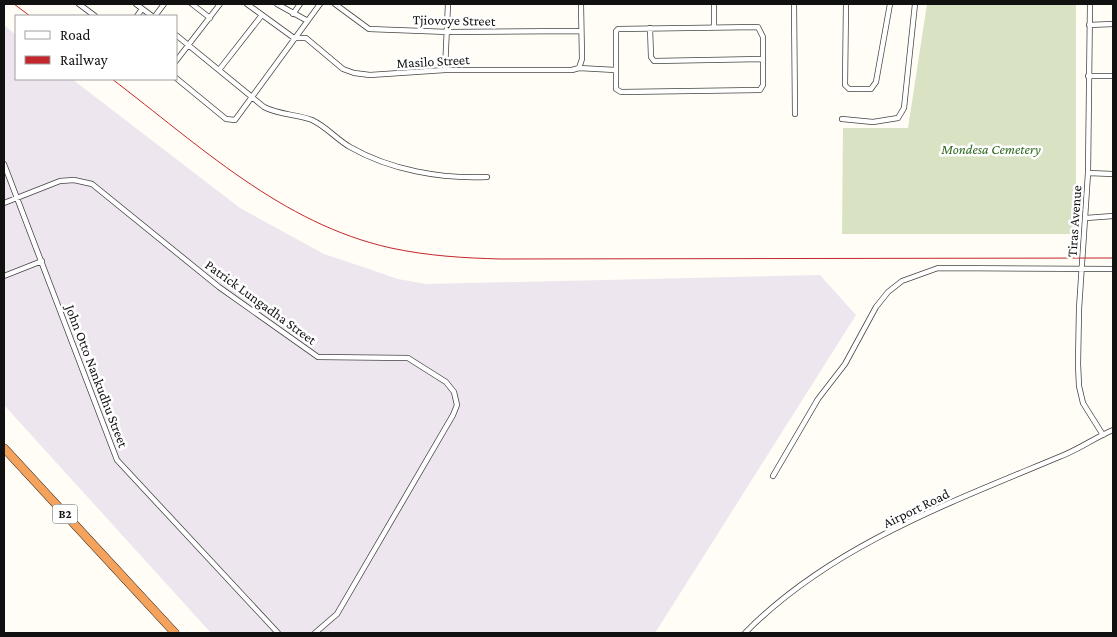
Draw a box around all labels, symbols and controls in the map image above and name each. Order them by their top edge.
street label: Tjiovoye Street [412,11,496,30]
legend [15,15,178,80]
text: Road [60,27,91,43]
street label: Masilo Street [396,51,470,71]
text: Railway [60,52,108,69]
park label: Mondesa Cemetery [940,141,1041,157]
street label: Tiras Avenue [1064,185,1084,257]
street label: Patrick Lungadha Street [202,256,320,348]
street label: John Otto Nankudhu Street [62,300,132,450]
street label: Airport Road [880,485,952,531]
road number: B2 [52,504,78,524]

